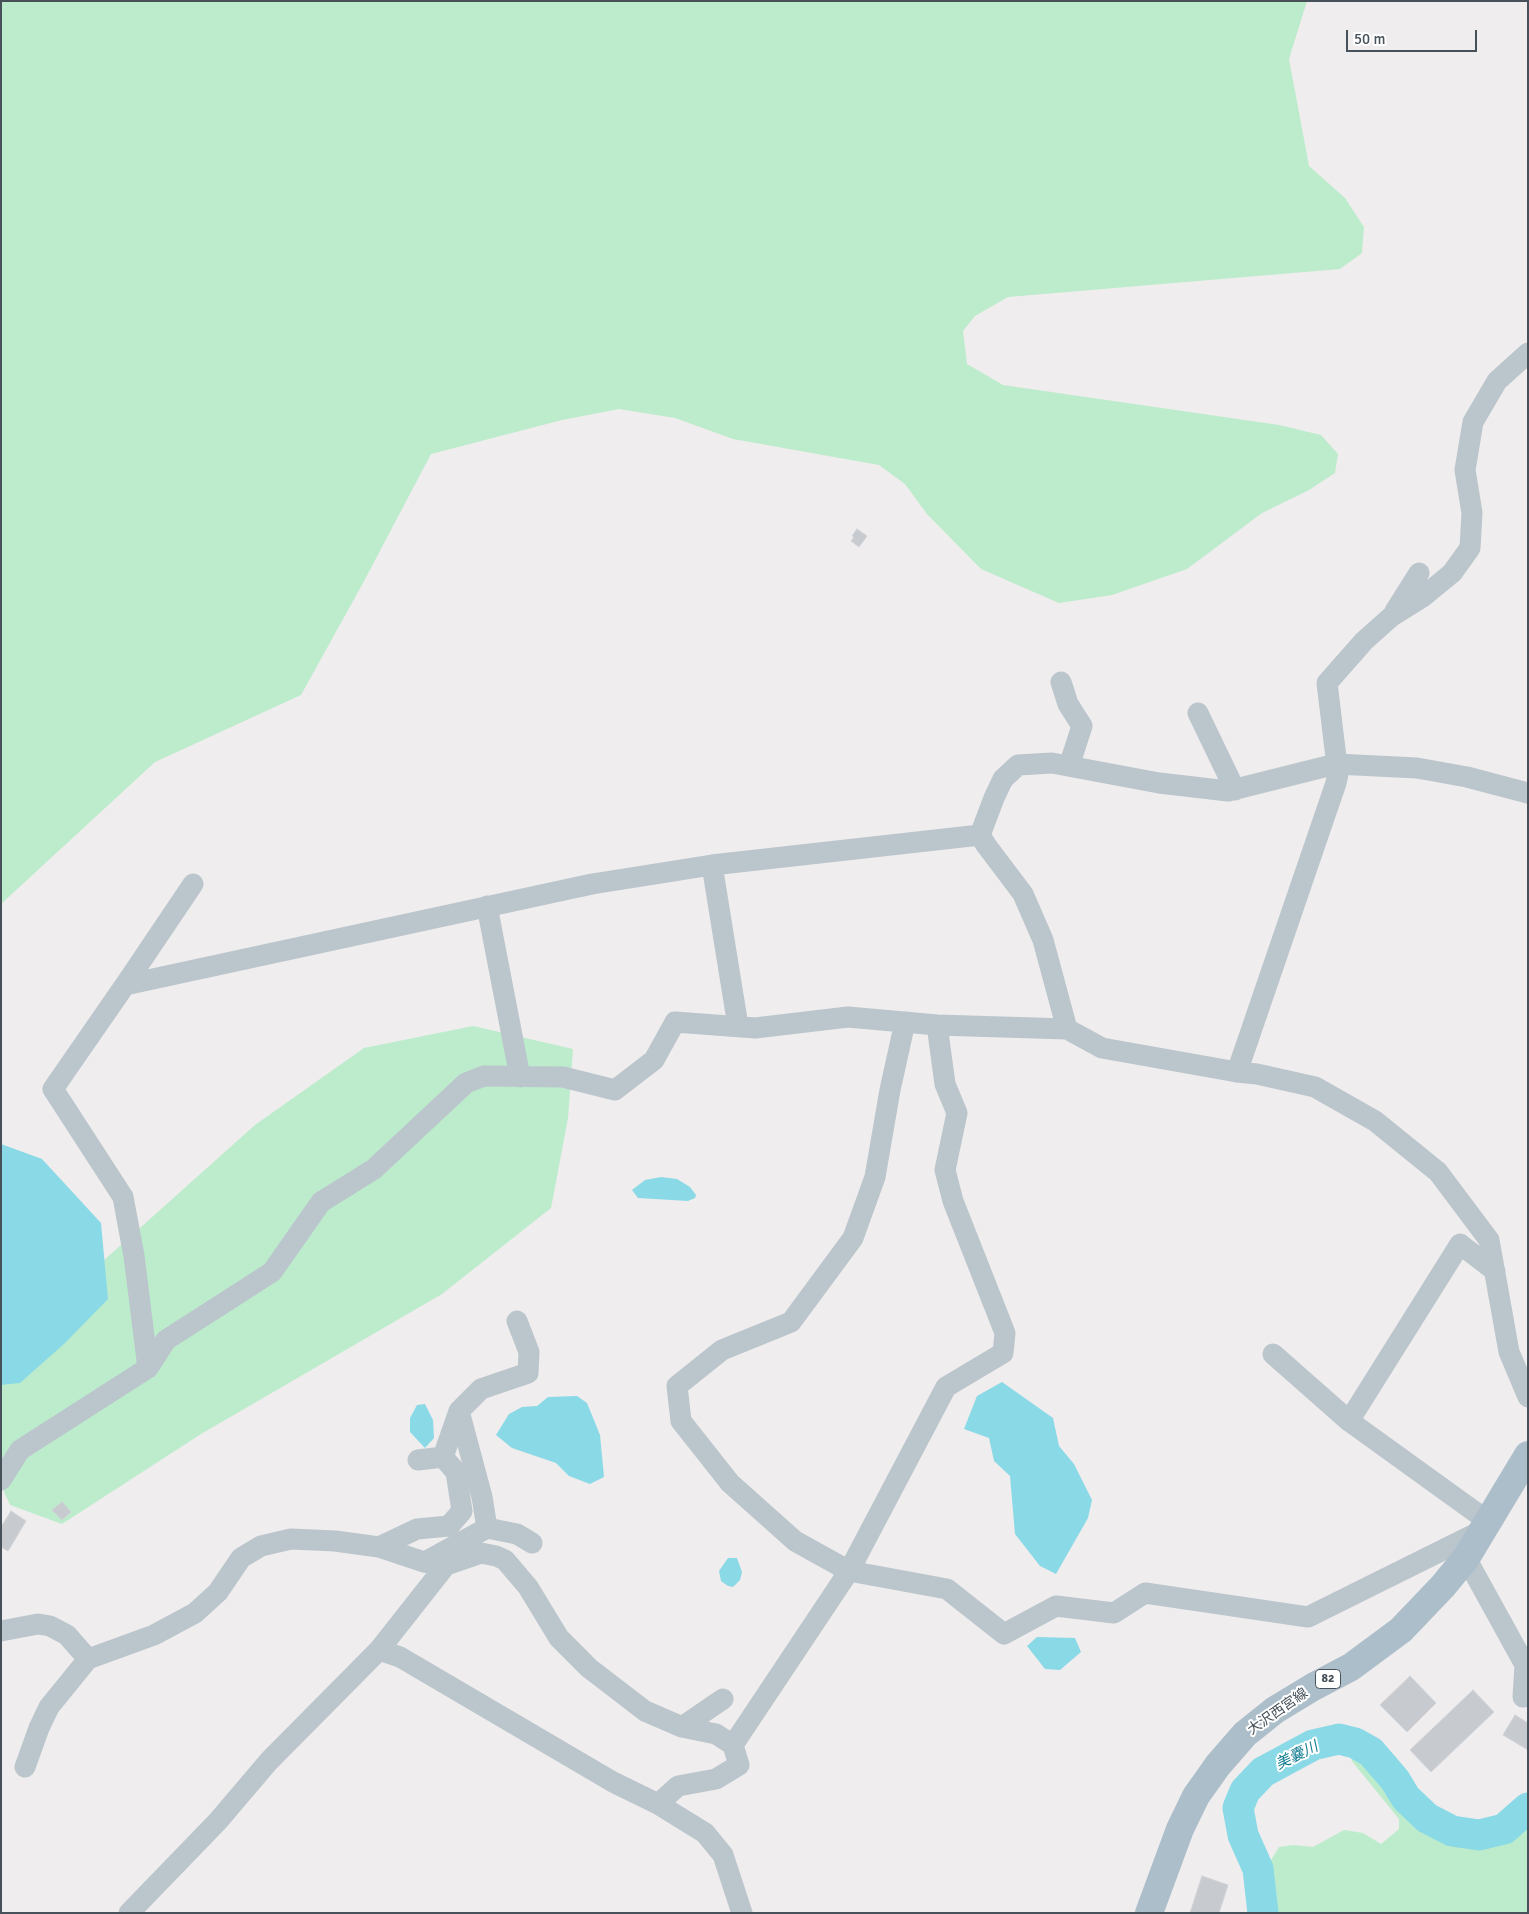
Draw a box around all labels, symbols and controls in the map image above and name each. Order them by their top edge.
scale bar [1349,20,1480,52]
text: 50 m [1354,30,1385,48]
road number: 82 [1316,1670,1340,1688]
street label: 大沢西宮線 [1245,1685,1311,1739]
water label: 美嚢川 [1273,1738,1321,1774]

